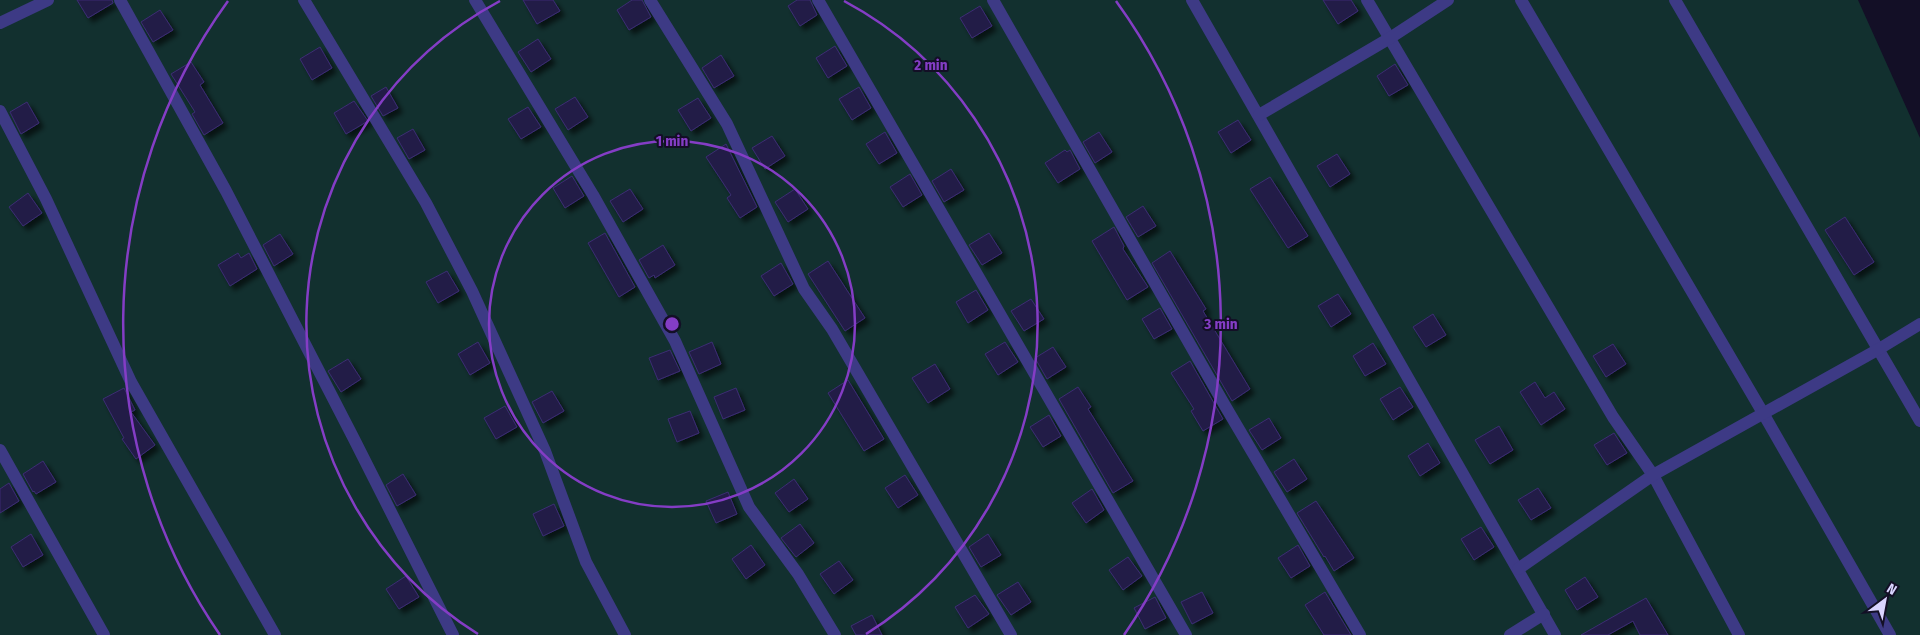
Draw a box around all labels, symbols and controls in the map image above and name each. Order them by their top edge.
text: 2 min [913,56,948,74]
text: 1 min [656,132,688,150]
centre of rings [663,315,681,333]
text: 3 min [1203,315,1238,333]
north arrow [1860,575,1910,625]
text: N [1884,580,1900,599]

